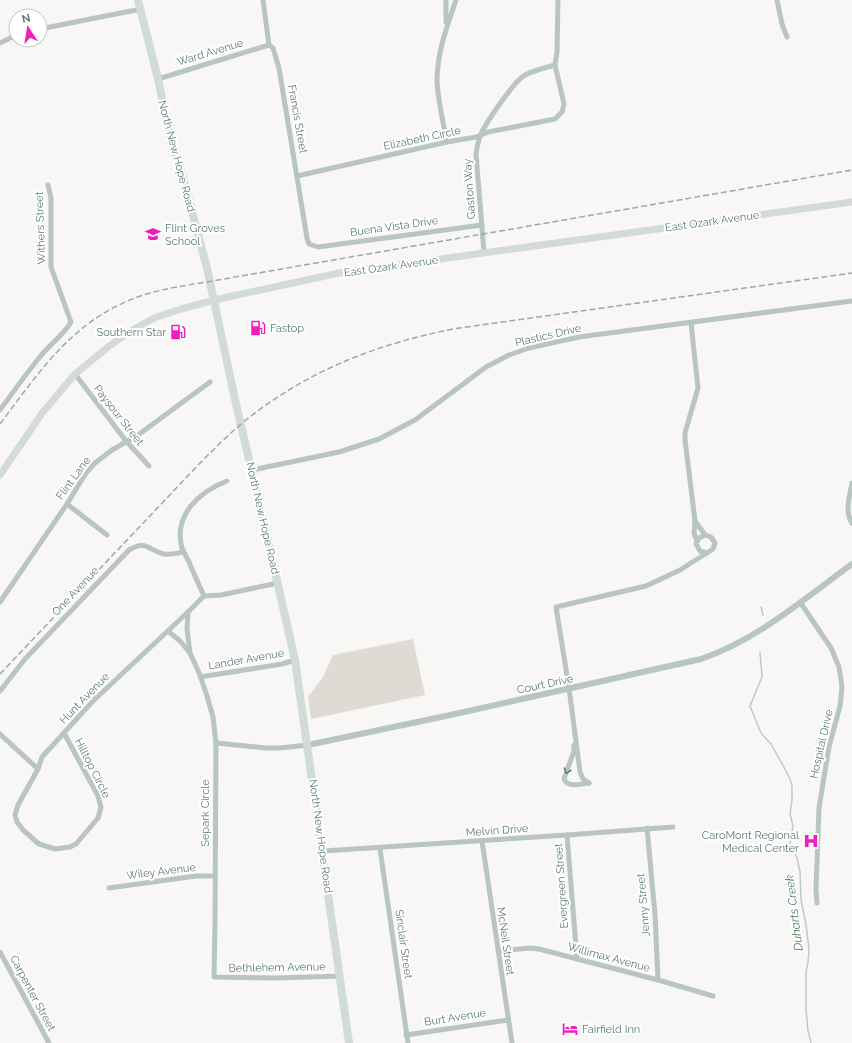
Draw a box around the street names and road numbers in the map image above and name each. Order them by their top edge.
street label: Ward Avenue [175,36,245,69]
street label: Francis Street [285,84,310,155]
street label: North New Hope Road [155,99,198,213]
street label: Elizabeth Circle [382,124,462,153]
street label: Gaston Way [461,158,478,220]
street label: Withers Street [33,191,48,265]
street label: East Ozark Avenue [664,208,760,235]
street label: Buena Vista Drive [349,214,440,239]
street label: East Ozark Avenue [343,253,439,280]
street label: Plastics Drive [514,321,583,349]
street label: Paysour Street [91,382,147,449]
street label: Flint Lane [53,454,94,502]
street label: North New Hope Road [243,461,282,576]
street label: One Avenue [49,564,102,619]
street label: Lander Avenue [207,646,286,673]
street label: Hunt Avenue [57,670,112,727]
street label: Court Drive [516,672,575,697]
street label: Hospital Drive [807,708,836,780]
street label: Hilltop Circle [72,736,113,801]
street label: North New Hope Road [306,778,335,894]
street label: Separk Circle [199,779,212,847]
street label: Melvin Drive [465,822,529,839]
street label: Evergreen Street [552,843,571,929]
street label: Wiley Avenue [126,861,197,882]
street label: Jenny Street [634,873,653,937]
street label: McNeil Street [494,906,517,976]
street label: Sinclair Street [392,909,415,980]
street label: Willimax Avenue [566,940,652,975]
street label: Carpenter Street [7,953,58,1034]
street label: Bethlehem Avenue [228,960,326,975]
street label: Burt Avenue [423,1006,487,1029]

